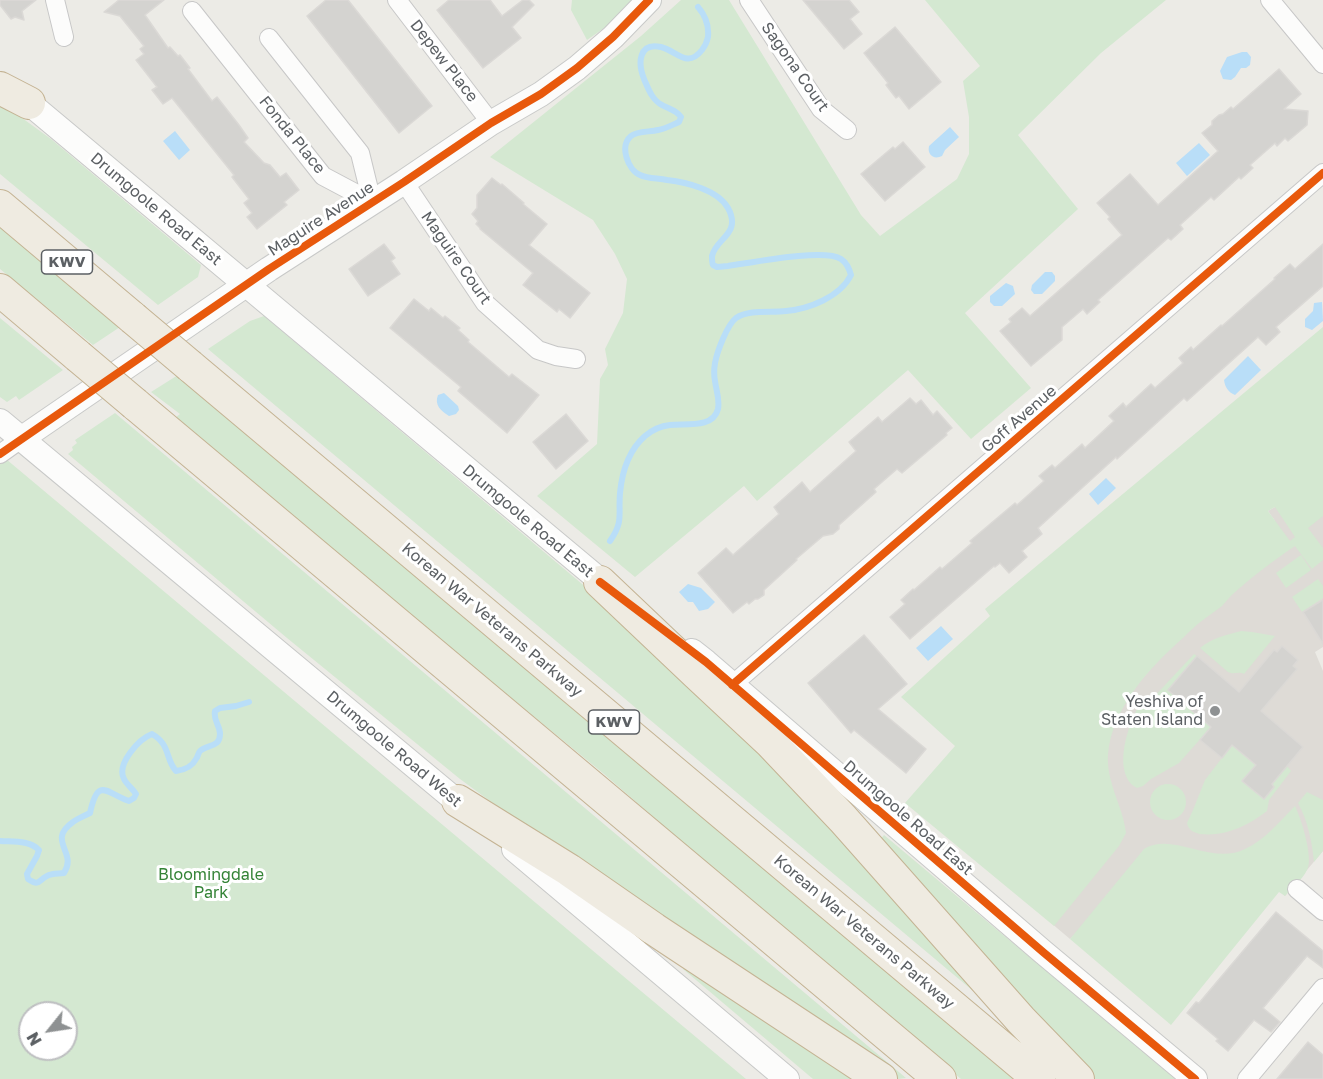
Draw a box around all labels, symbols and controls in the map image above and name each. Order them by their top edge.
street label: Depew Place [406,16,482,106]
street label: Sagona Court [757,19,833,115]
street label: Fonda Place [255,92,329,178]
street label: Drumgoole Road East [87,149,225,269]
street label: Maguire Avenue [264,178,378,260]
street label: Maguire Court [417,208,495,308]
road number: KWV [42,250,92,274]
street label: Goff Avenue [978,381,1060,457]
street label: Drumgoole Road East [459,461,597,581]
street label: Korean War Veterans Parkway [398,539,586,701]
street label: Drumgoole Road West [322,687,466,811]
place label: Yeshiva of Staten Island [1101,692,1203,730]
marker: Yeshiva of Staten Island [1208,704,1222,718]
road number: KWV [588,710,640,734]
street label: Drumgoole Road East [839,757,977,879]
street label: Korean War Veterans Parkway [770,851,958,1013]
park label: Bloomingdale Park [158,865,264,903]
north arrow [18,1001,78,1061]
text: N [22,1029,46,1049]

